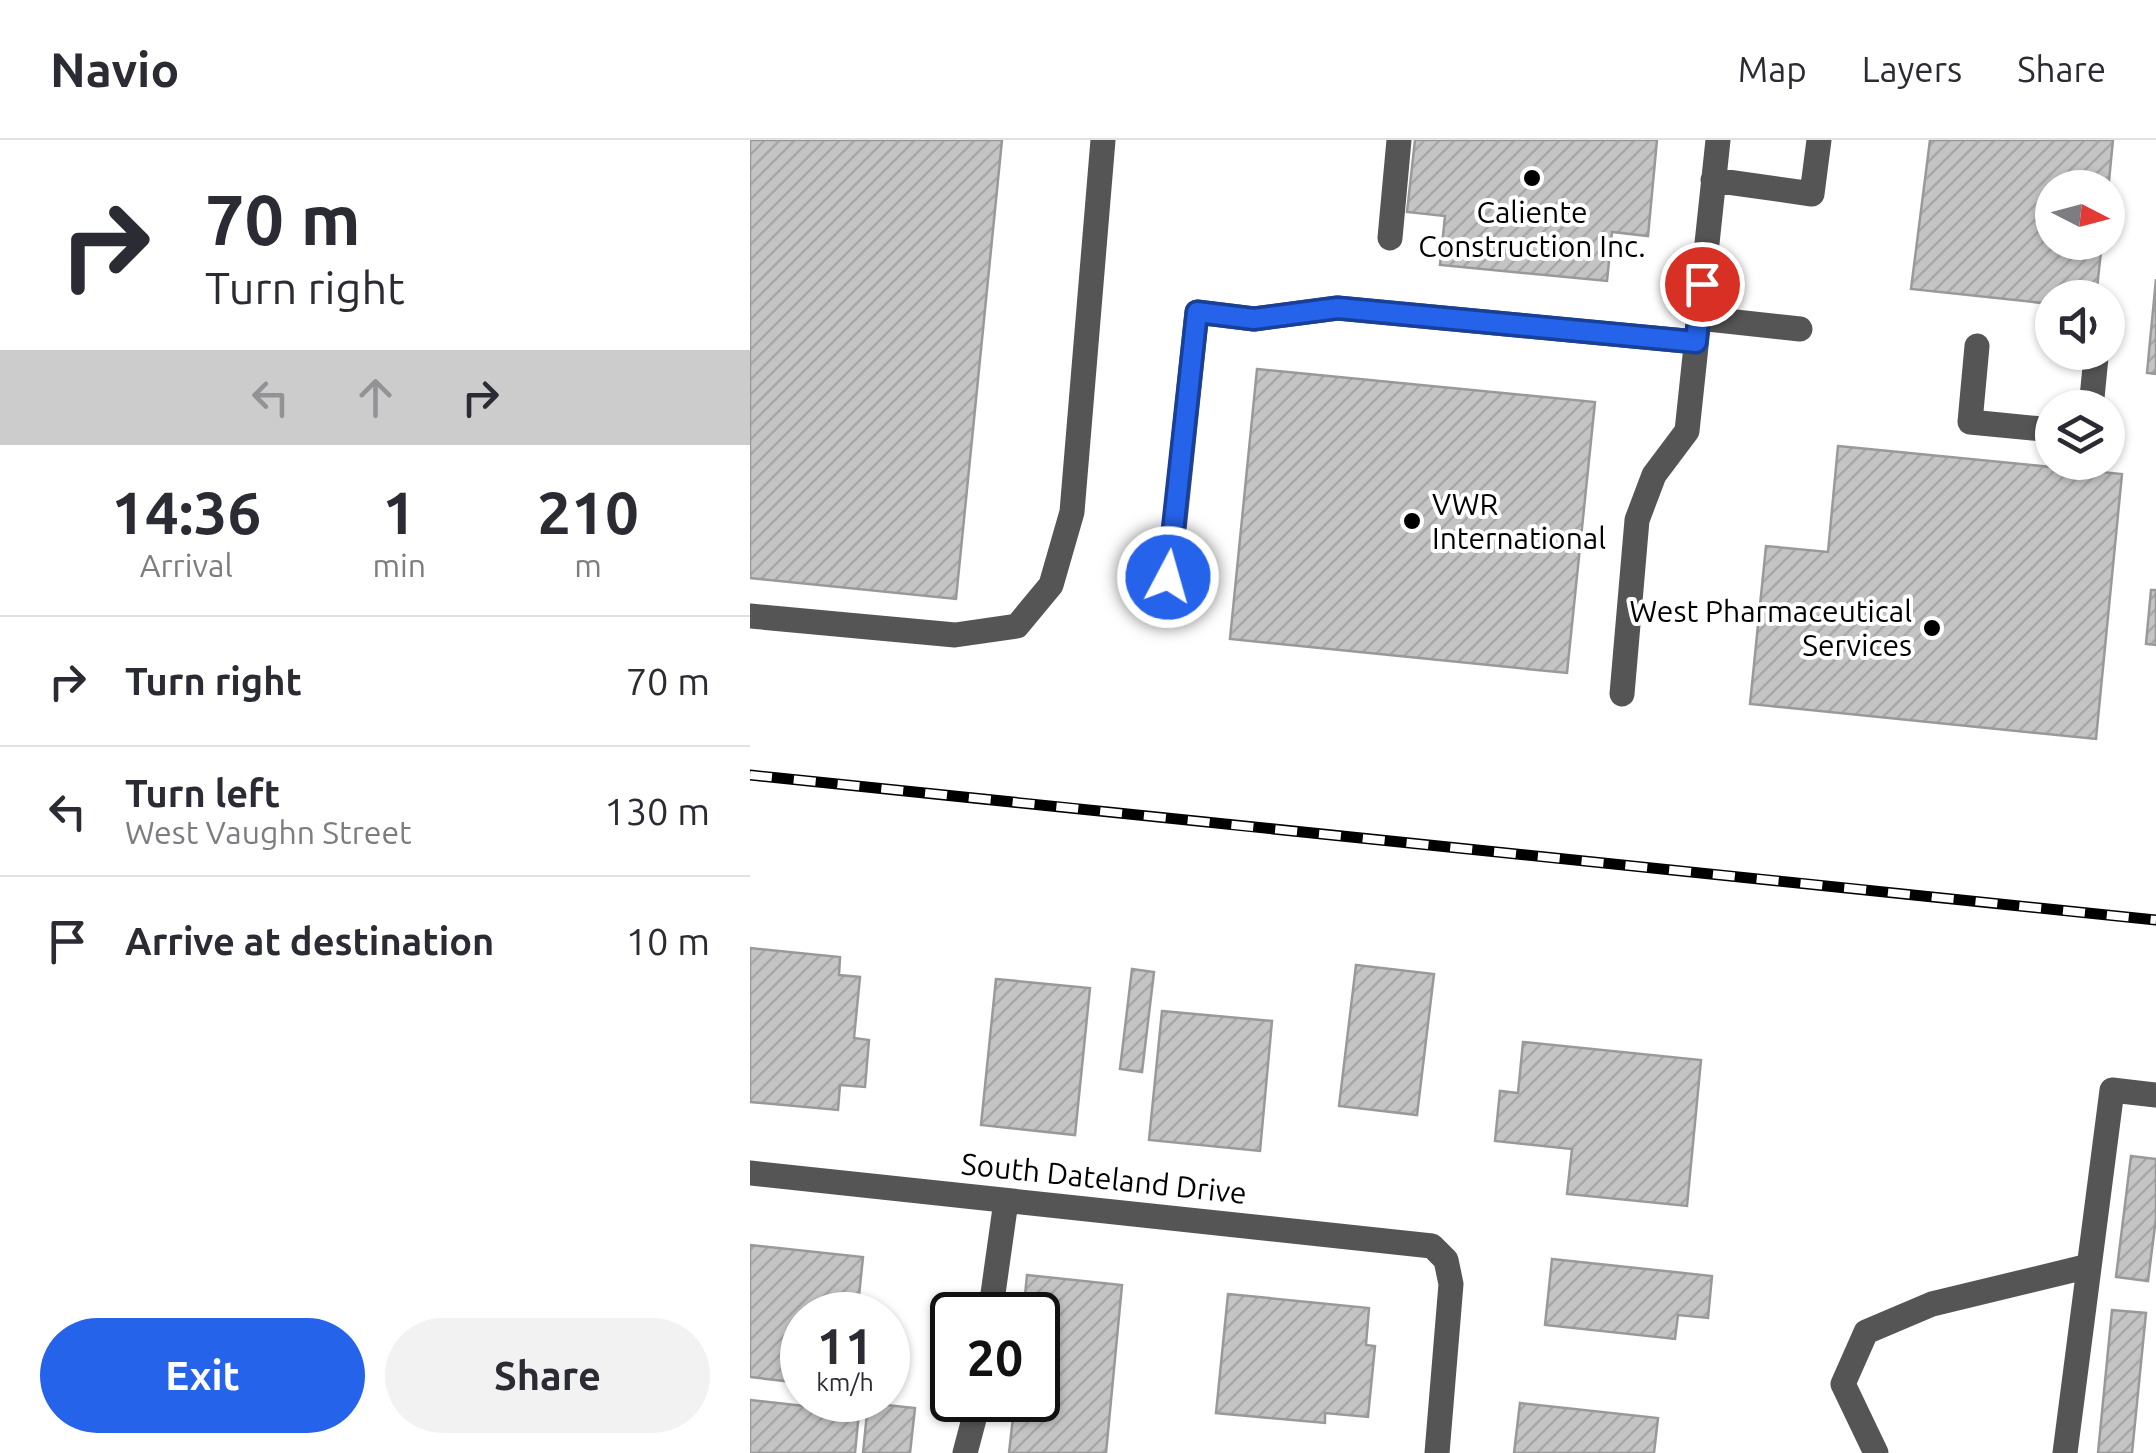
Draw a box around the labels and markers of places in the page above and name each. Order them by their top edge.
marker: Caliente Construction Inc. [1521,167,1543,189]
place label: Caliente Construction Inc. [1418,195,1646,263]
pin [1660,242,1745,327]
place label: VWR International [1432,487,1606,555]
marker: VWR International [1401,510,1423,532]
place label: West Pharmaceutical Services [1630,594,1912,662]
marker: West Pharmaceutical Services [1921,617,1943,639]

